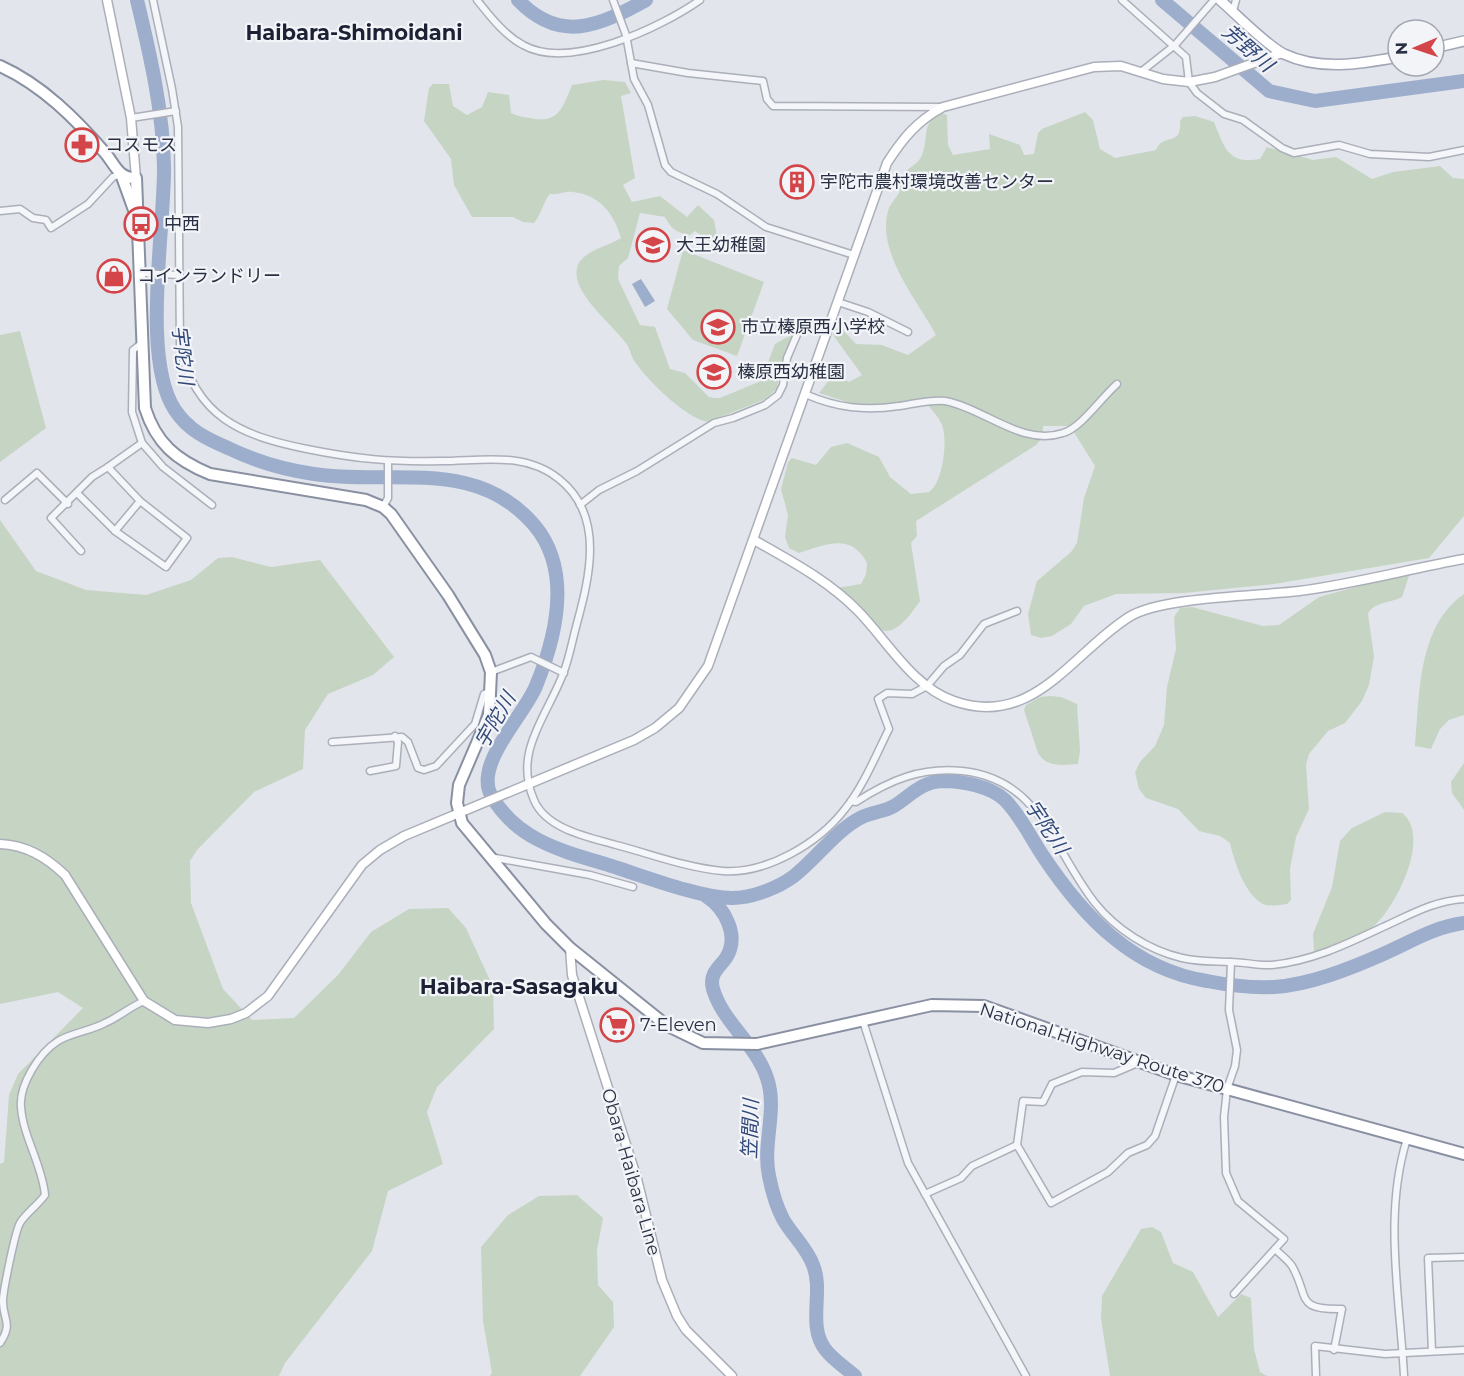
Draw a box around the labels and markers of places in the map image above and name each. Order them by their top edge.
pharmacy icon: コスモス [64,127,100,163]
place label: コスモス [105,134,177,156]
building icon: 宇陀市農村環境改善センター [779,164,815,200]
place label: 宇陀市農村環境改善センター [820,171,1054,193]
bus stop icon: 中西 [123,206,159,242]
place label: 中西 [164,213,200,235]
school or university icon: 大王幼稚園 [635,227,671,263]
place label: 大王幼稚園 [676,234,766,256]
shop icon: コインランドリー [96,258,132,294]
place label: コインランドリー [137,265,281,287]
school or university icon: 市立榛原西小学校 [700,309,736,345]
place label: 市立榛原西小学校 [741,316,885,338]
school or university icon: 榛原西幼稚園 [696,354,732,390]
place label: 榛原西幼稚園 [737,361,845,383]
supermarket icon: 7-Eleven [599,1007,635,1043]
place label: 7-Eleven [640,1014,717,1036]

